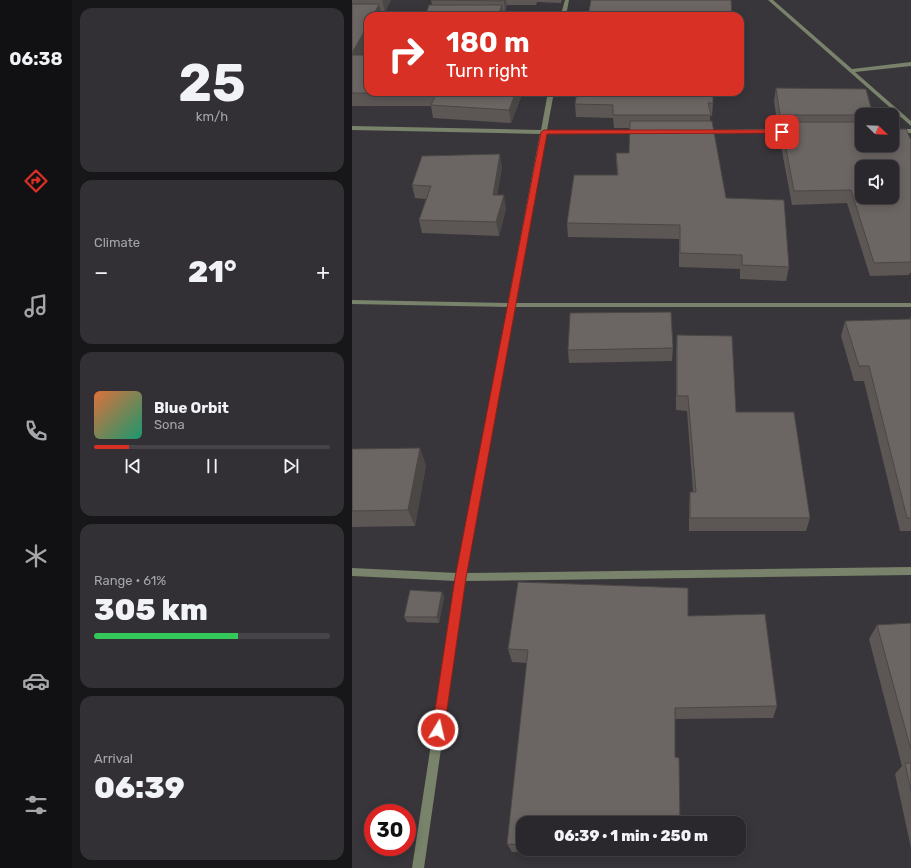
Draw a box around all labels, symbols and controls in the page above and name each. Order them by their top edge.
text: 180 m [446,26,530,59]
icon: right [380,28,432,80]
text: 06:38 [9,48,63,70]
text: 25 [178,52,246,114]
text: Turn right [446,60,528,82]
north arrow [855,108,899,152]
map controls [855,108,899,204]
text: km/h [196,109,228,124]
pin [765,115,799,149]
icon: arrive [771,121,793,143]
button: sound [855,160,899,204]
icon: directions [22,167,50,195]
text: Climate [94,235,140,250]
text: 21° [188,254,237,290]
text: − [94,259,108,286]
text: + [316,259,330,286]
icon: music [22,292,50,320]
text: Blue Orbit [154,399,229,417]
icon: phone [22,417,50,445]
text: Sona [154,417,185,432]
icon: previous [122,455,144,477]
icon: pause [201,455,223,477]
icon: next [280,455,302,477]
icon: climate [22,542,50,570]
text: Range · 61% [94,573,166,588]
text: 305 km [94,592,208,628]
icon: car [22,667,50,695]
position arrow [417,709,459,751]
text: Arrival [94,751,133,766]
text: 06:39 [94,770,185,806]
icon: filters [22,791,50,819]
speed limit sign: 30 [364,804,416,856]
text: 06:39 · 1 min · 250 m [554,827,708,845]

